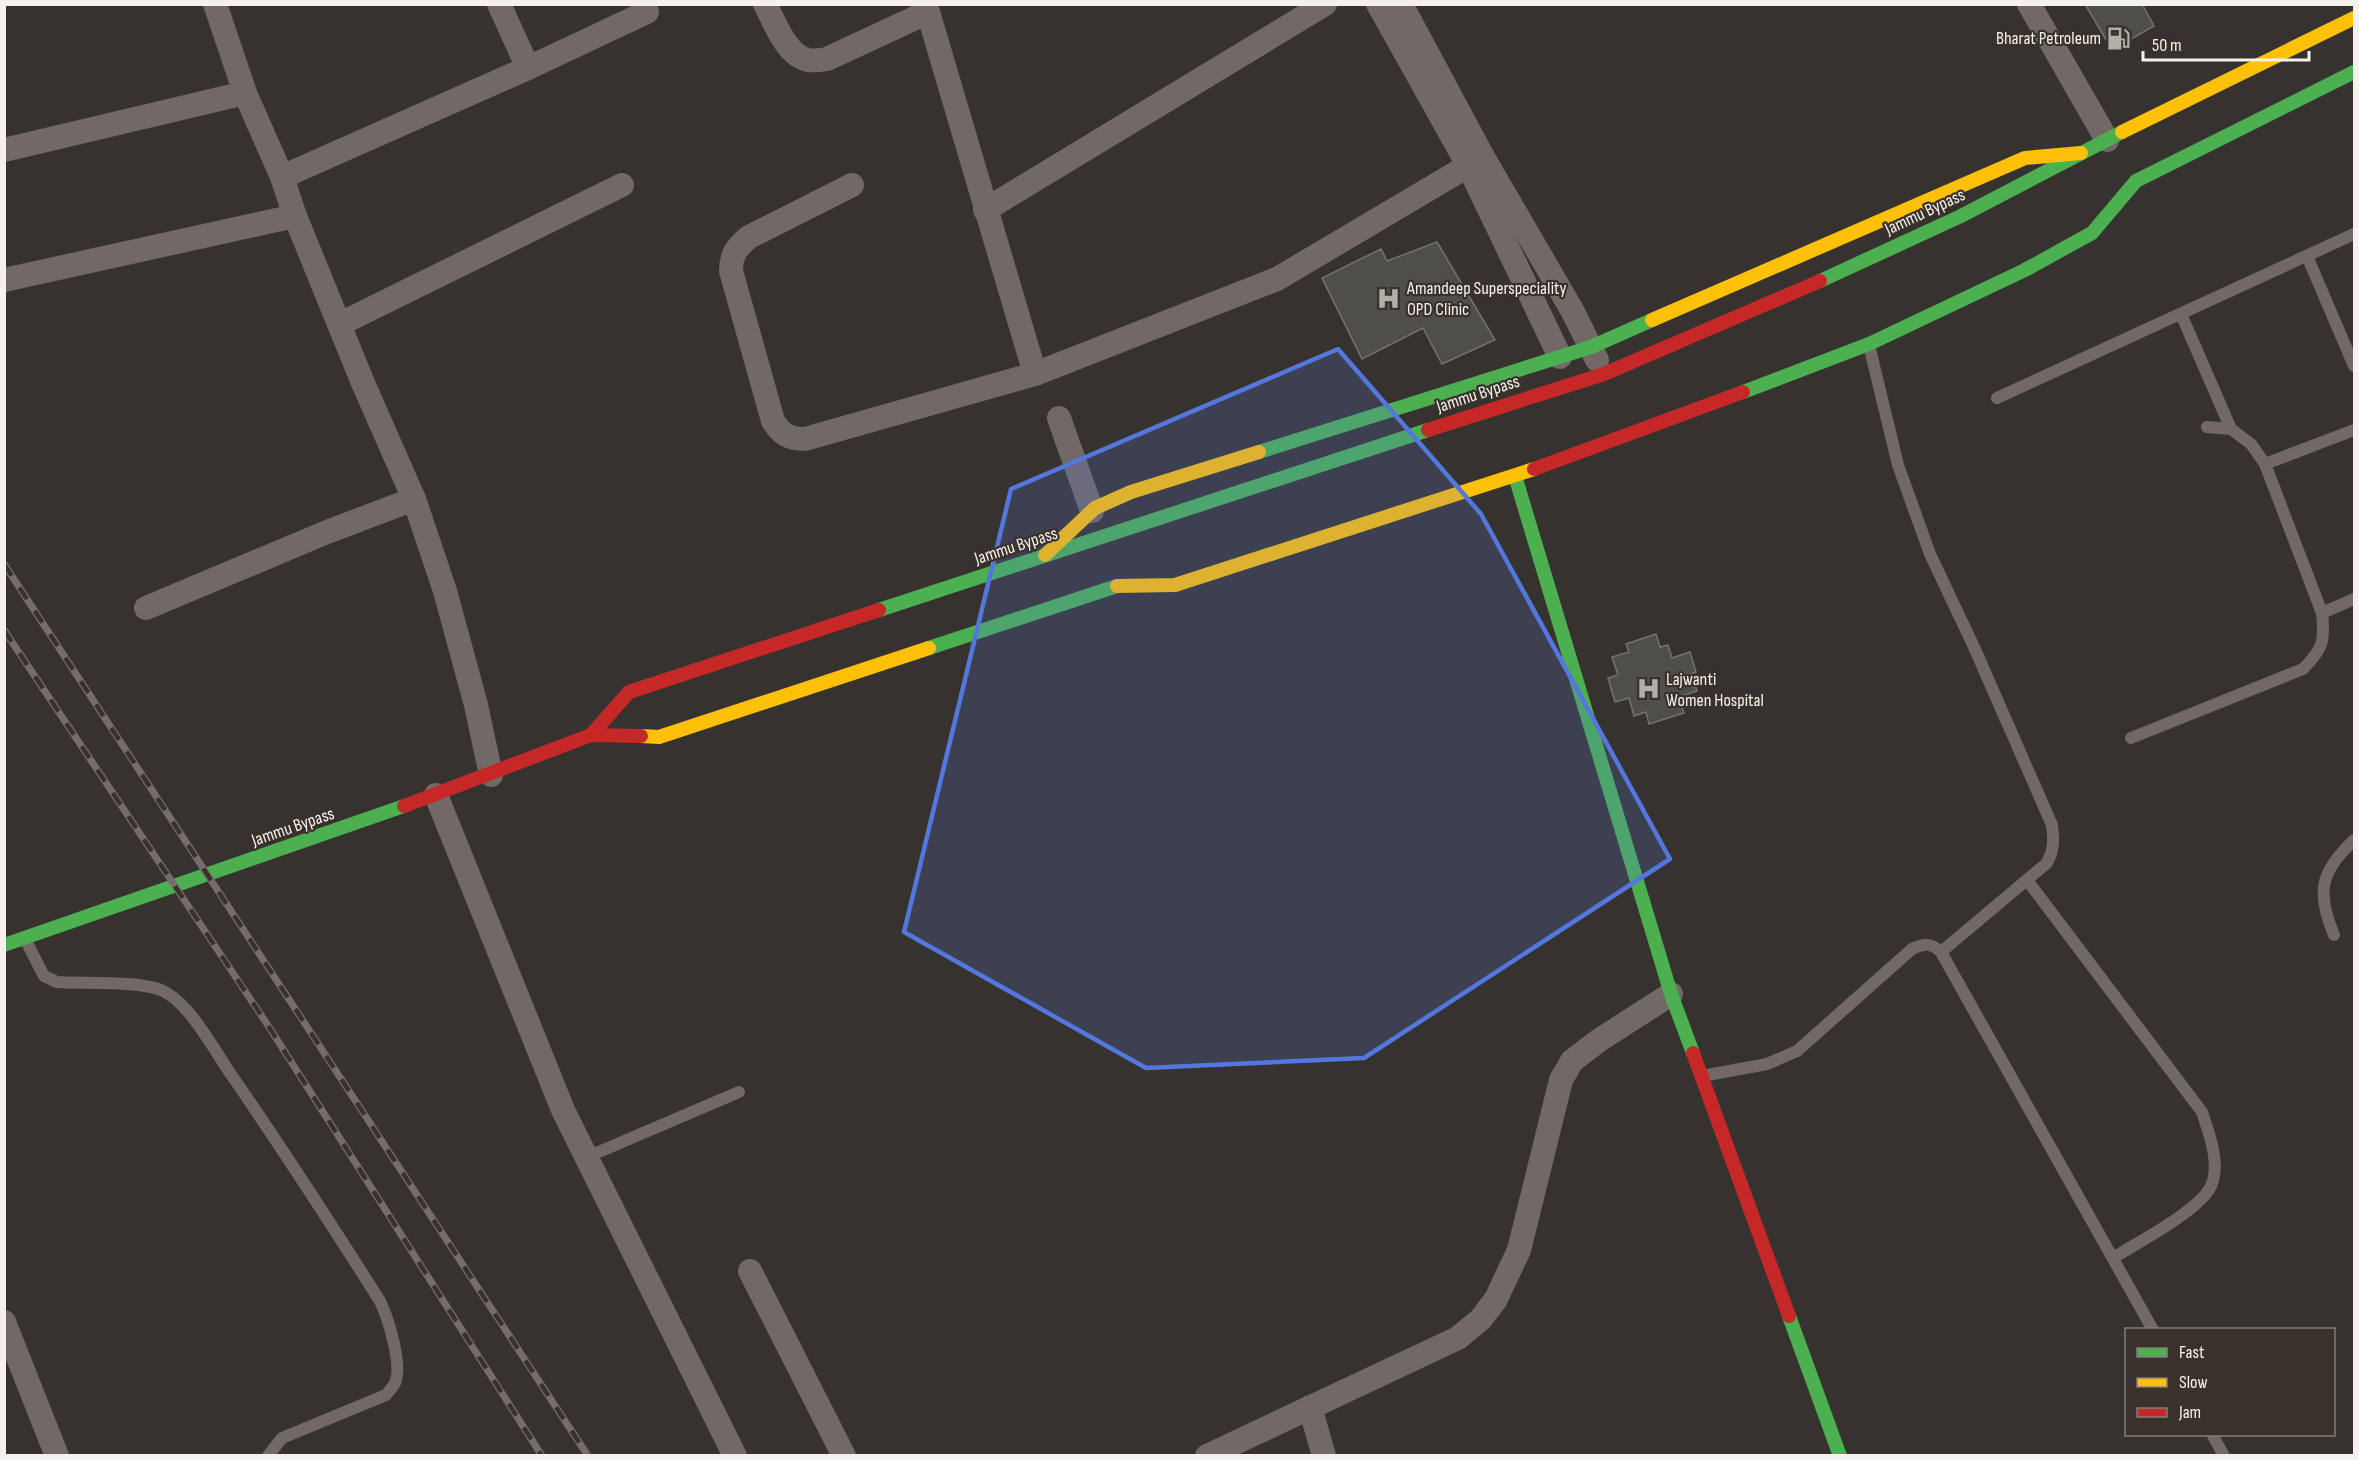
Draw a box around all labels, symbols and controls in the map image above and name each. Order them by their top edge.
scale bar [2143,24,2310,62]
fuel station icon: Bharat Petroleum [2106,25,2132,51]
place label: Bharat Petroleum [1996,28,2101,49]
text: 50 m [2152,35,2182,56]
street label: Jammu Bypass [1881,184,1968,240]
place label: Amandeep Superspeciality OPD Clinic [1406,278,1567,320]
hospital icon: Amandeep Superspeciality OPD Clinic [1376,285,1402,311]
street label: Jammu Bypass [1433,371,1522,418]
street label: Jammu Bypass [971,523,1060,570]
place label: Lajwanti Women Hospital [1666,669,1764,711]
hospital icon: Lajwanti Women Hospital [1635,676,1661,702]
street label: Jammu Bypass [248,803,337,851]
legend [2125,1328,2335,1436]
text: Fast [2179,1342,2205,1363]
text: Slow [2179,1372,2208,1393]
text: Jam [2178,1402,2201,1423]

